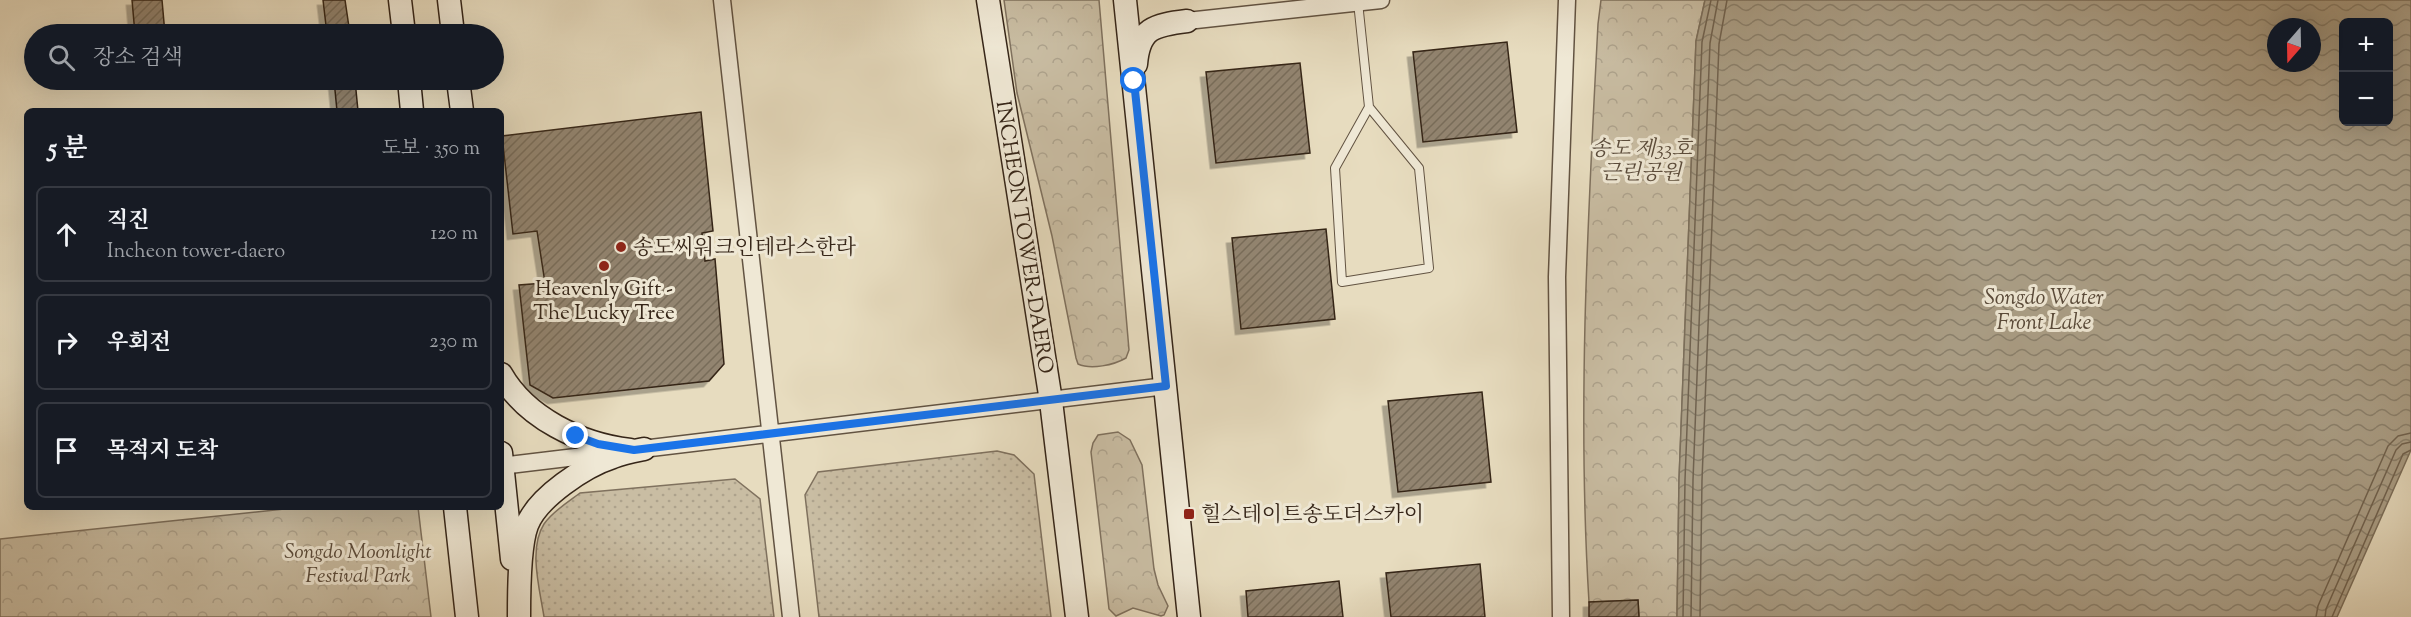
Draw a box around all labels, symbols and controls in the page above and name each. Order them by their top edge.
north arrow [2267,18,2321,72]
map controls [2339,18,2393,126]
button: + [2339,18,2393,72]
search box [24,24,504,90]
icon: search [45,41,78,74]
text: 장소 검색 [93,43,183,75]
route start [1120,67,1146,93]
button: − [2339,72,2393,126]
street label: INCHEON TOWER-DAERO [987,99,1059,376]
text: 5 분 [48,131,88,168]
text: 도보 · 350 m [382,135,480,164]
park label: 송도 제33호 근린공원 [1590,135,1694,189]
text: 직진 [107,206,150,238]
icon: ahead [50,218,83,251]
text: 120 m [430,220,478,249]
place label: 송도씨워크인테라스한라 [633,234,857,264]
text: Incheon tower-daero [107,238,285,267]
marker: 송도씨워크인테라스한라 [614,240,628,254]
marker: Heavenly Gift - The Lucky Tree [597,259,611,273]
place label: Heavenly Gift - The Lucky Tree [533,275,675,329]
water label: Songdo Water Front Lake [1984,283,2104,340]
icon: right [50,326,83,359]
text: 우회전 [107,328,171,360]
text: 230 m [429,328,478,357]
route end [562,422,588,448]
icon: arrive [50,434,83,467]
text: 목적지 도착 [107,436,218,468]
place label: 힐스테이트송도더스카이 [1201,501,1424,531]
marker: 힐스테이트송도더스카이 [1182,507,1196,521]
park label: Songdo Moonlight Festival Park [284,538,432,592]

